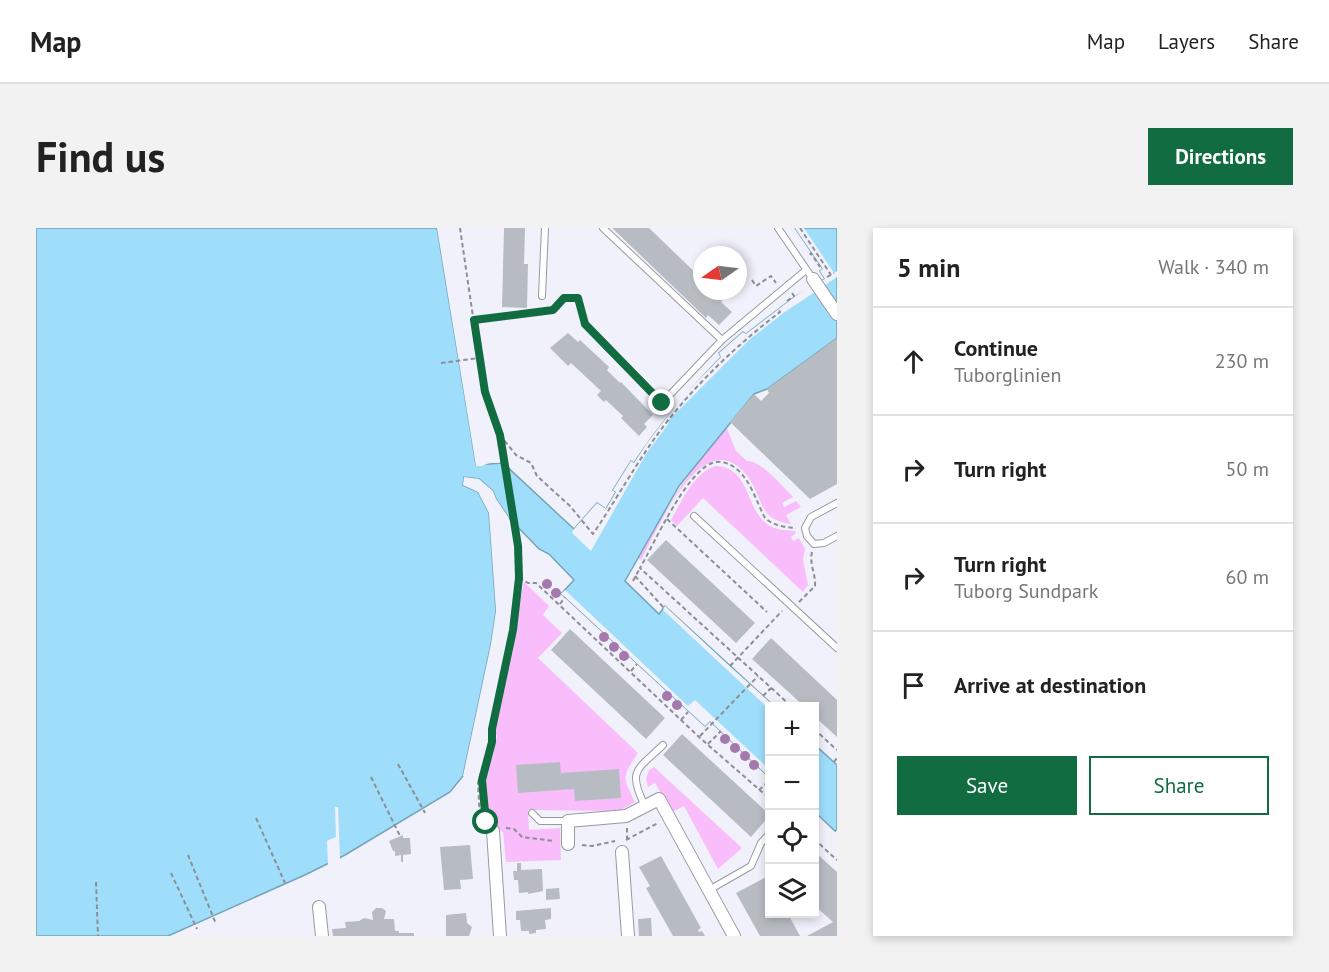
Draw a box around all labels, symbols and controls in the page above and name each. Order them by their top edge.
text: Map [30,23,81,60]
text: Map [1087,28,1125,55]
text: Layers [1158,28,1215,55]
text: Share [1248,28,1299,55]
button: Directions [1148,128,1293,185]
text: Find us [36,129,165,184]
north arrow [693,246,747,300]
text: 5 min [897,251,960,284]
text: Walk · 340 m [1158,254,1269,280]
text: Continue [954,334,1038,362]
icon: ahead [897,345,930,378]
text: 230 m [1215,348,1269,374]
text: Tuborglinien [954,362,1061,388]
route end [648,389,674,415]
icon: right [897,453,930,486]
text: Turn right [954,455,1046,483]
text: 50 m [1226,456,1269,482]
text: Turn right [954,550,1046,578]
icon: right [897,561,930,594]
text: 60 m [1226,564,1269,590]
text: Tuborg Sundpark [954,578,1098,604]
icon: arrive [897,669,930,702]
text: Arrive at destination [954,671,1146,699]
map controls [765,702,819,918]
button: + [765,702,819,756]
button: − [765,756,819,810]
button: Save [897,756,1077,815]
button: Share [1089,756,1269,815]
route start [472,808,498,834]
button: locate [765,810,819,864]
button: layers [765,864,819,918]

